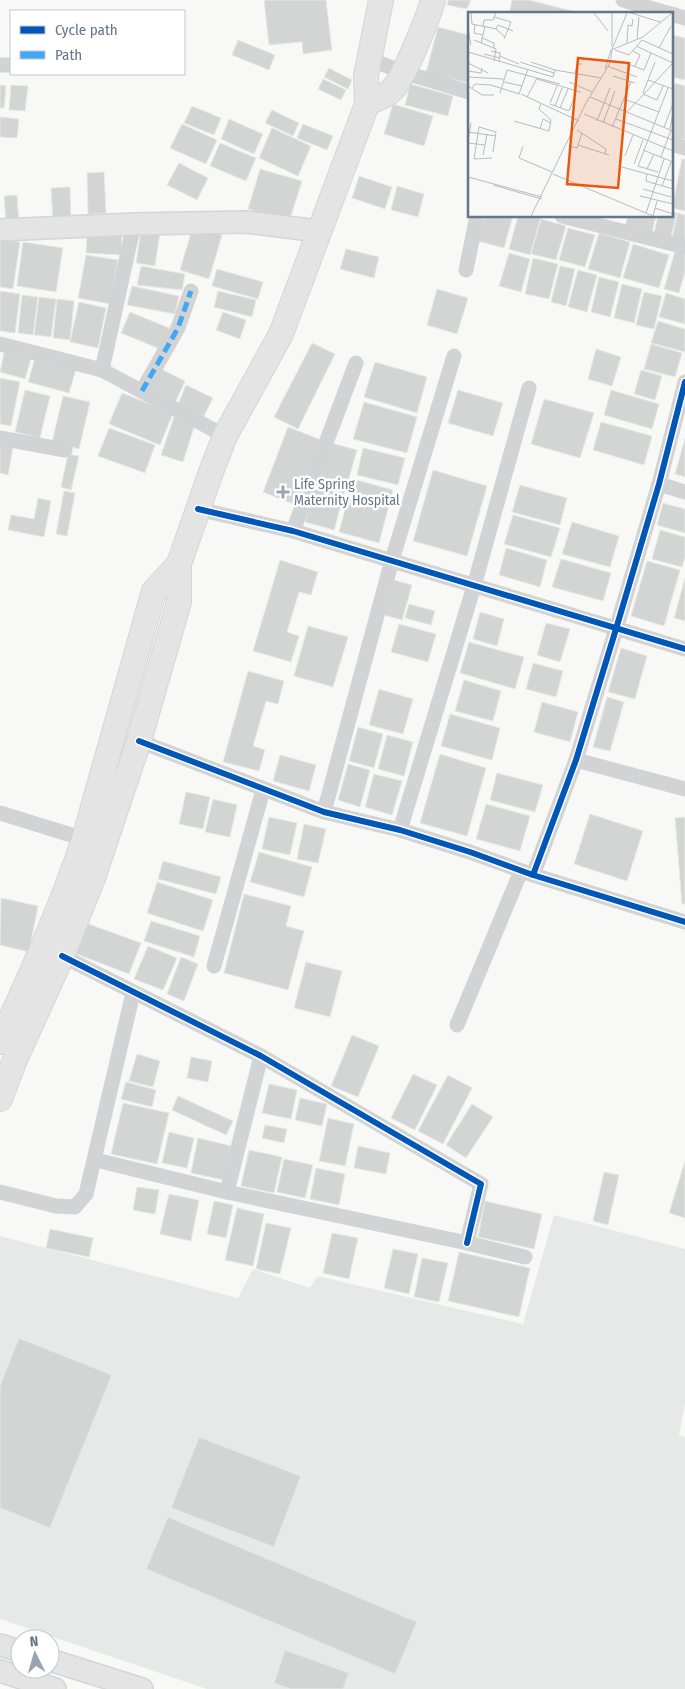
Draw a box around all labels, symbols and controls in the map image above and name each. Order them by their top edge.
legend [10,10,185,75]
inset map [468,12,672,218]
text: Cycle path [55,21,118,39]
text: Path [55,46,82,64]
place label: Life Spring Maternity Hospital [294,476,400,509]
marker: Life Spring Maternity Hospital [276,485,290,499]
north arrow [10,1629,60,1679]
text: N [29,1633,39,1650]

